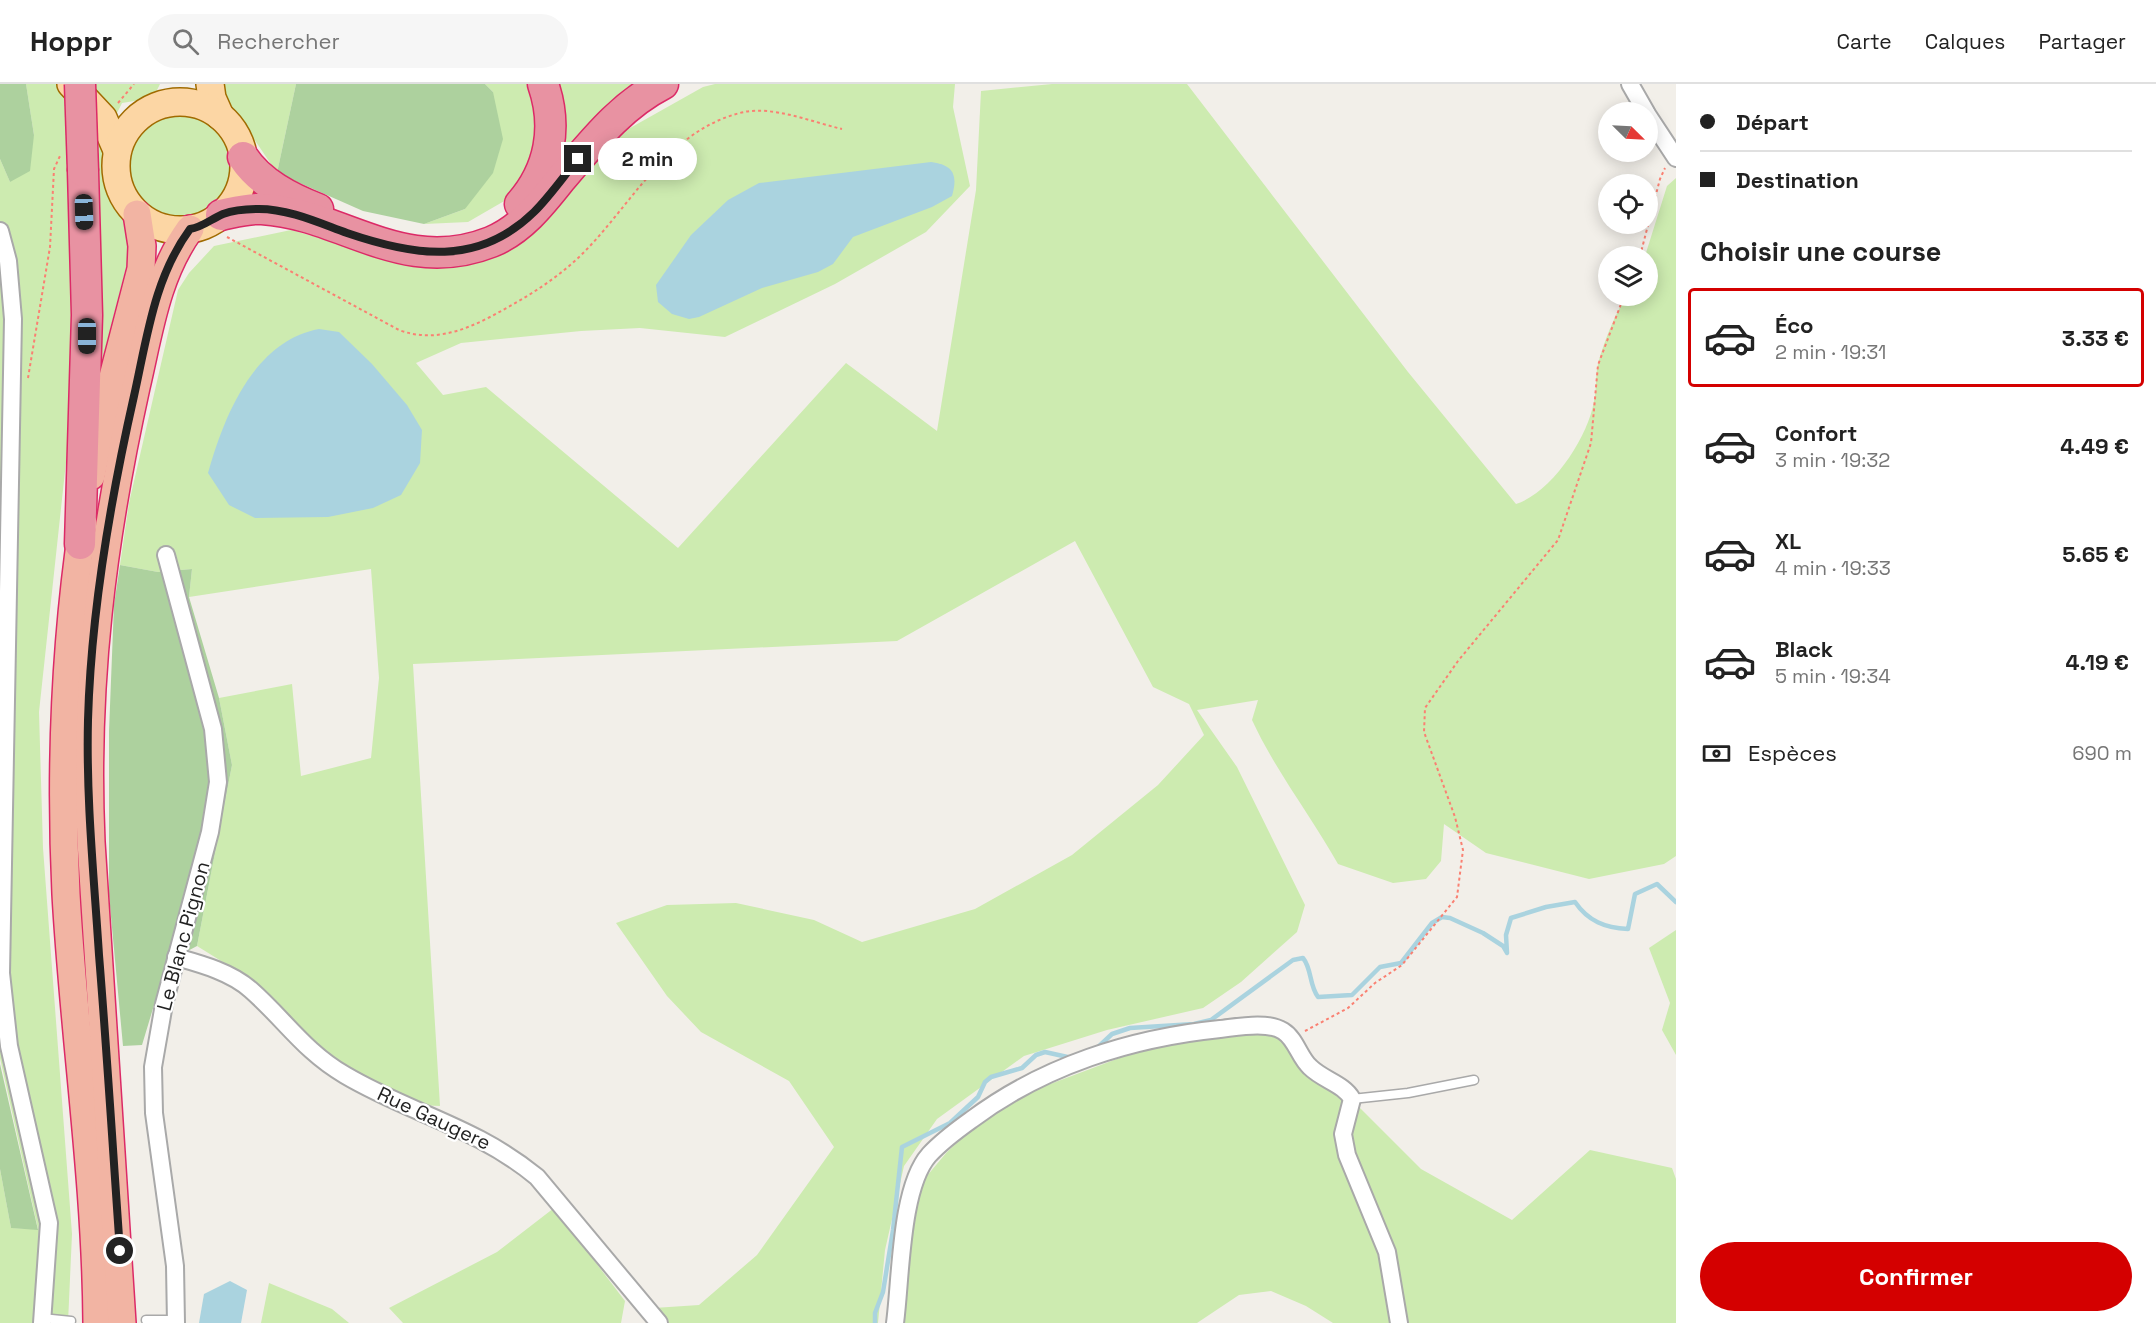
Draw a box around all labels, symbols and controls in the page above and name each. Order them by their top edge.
search box [148,14,568,68]
text: Hoppr [30,23,112,59]
icon: search [169,25,202,58]
text: Rechercher [217,27,340,55]
text: Carte [1837,28,1892,55]
text: Calques [1925,28,2005,55]
text: Partager [2038,28,2126,55]
north arrow [1598,102,1658,162]
map controls [1598,102,1658,306]
text: Départ [1736,108,1809,136]
callout: 2 min [599,138,698,180]
route end [564,145,591,172]
text: 2 min [622,146,673,172]
text: Destination [1736,166,1859,194]
button: locate [1598,174,1658,234]
car [74,194,94,230]
text: Choisir une course [1700,234,1941,269]
button: layers [1598,246,1658,306]
icon: car [1703,311,1757,365]
text: Éco [1775,311,1814,339]
car [78,318,96,354]
text: 3.33 € [2062,324,2129,352]
text: 2 min · 19:31 [1775,339,1886,365]
icon: car [1703,419,1757,473]
text: Confort [1775,419,1857,447]
text: 4.49 € [2060,432,2129,460]
text: 3 min · 19:32 [1775,447,1890,473]
icon: car [1703,527,1757,581]
text: XL [1775,527,1801,555]
text: 5.65 € [2062,540,2129,568]
text: 4 min · 19:33 [1775,555,1891,581]
icon: car [1703,635,1757,689]
text: Black [1775,635,1833,663]
text: 4.19 € [2066,648,2129,676]
text: 5 min · 19:34 [1775,663,1891,689]
icon: cash [1700,737,1733,770]
text: Espèces [1748,739,1837,767]
text: 690 m [2072,740,2132,766]
street label: Le Blanc Pignon [151,859,215,1013]
street label: Rue Gaugere [373,1080,495,1156]
route start [106,1237,133,1264]
button: Confirmer [1700,1242,2132,1311]

